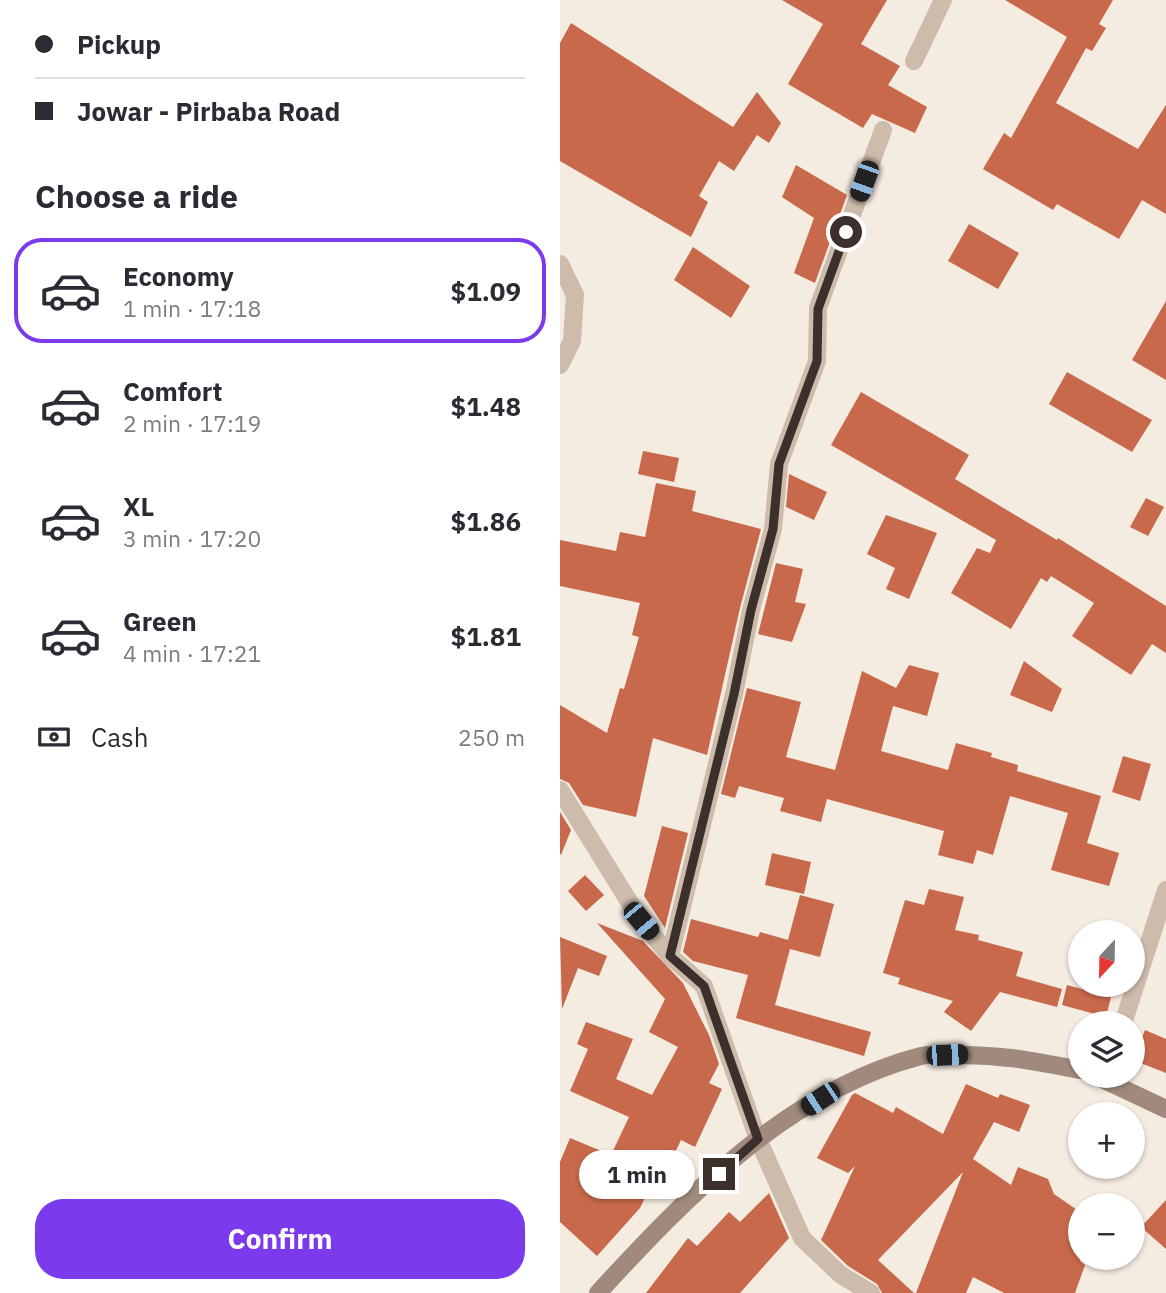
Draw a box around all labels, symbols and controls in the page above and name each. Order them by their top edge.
text: Pickup [77,27,161,61]
text: Jowar - Pirbaba Road [77,94,340,128]
car [847,158,882,204]
text: Choose a ride [35,175,238,217]
route start [830,216,862,248]
icon: car [39,259,102,322]
text: Economy [123,259,234,293]
text: $1.09 [451,274,521,308]
text: 1 min · 17:18 [123,293,261,323]
icon: car [39,374,102,437]
text: Comfort [123,374,222,408]
text: $1.48 [451,389,521,423]
text: 2 min · 17:19 [123,408,261,438]
icon: car [39,489,102,552]
text: XL [123,489,154,523]
text: $1.86 [451,504,521,538]
text: 3 min · 17:20 [123,523,261,553]
icon: car [39,604,102,667]
text: Green [123,604,197,638]
text: $1.81 [451,619,521,653]
text: 4 min · 17:21 [123,638,261,668]
icon: cash [35,718,73,756]
text: Cash [91,720,148,754]
text: 250 m [458,722,525,752]
car [620,898,663,944]
north arrow [1068,920,1144,998]
map controls [1068,920,1145,1270]
button: layers [1068,1011,1145,1088]
car [926,1044,969,1066]
car [797,1079,844,1119]
button: + [1068,1102,1145,1179]
callout: 1 min [579,1150,694,1198]
route end [703,1158,735,1190]
text: 1 min [607,1159,667,1189]
button: − [1068,1193,1145,1270]
button: Confirm [35,1199,525,1279]

